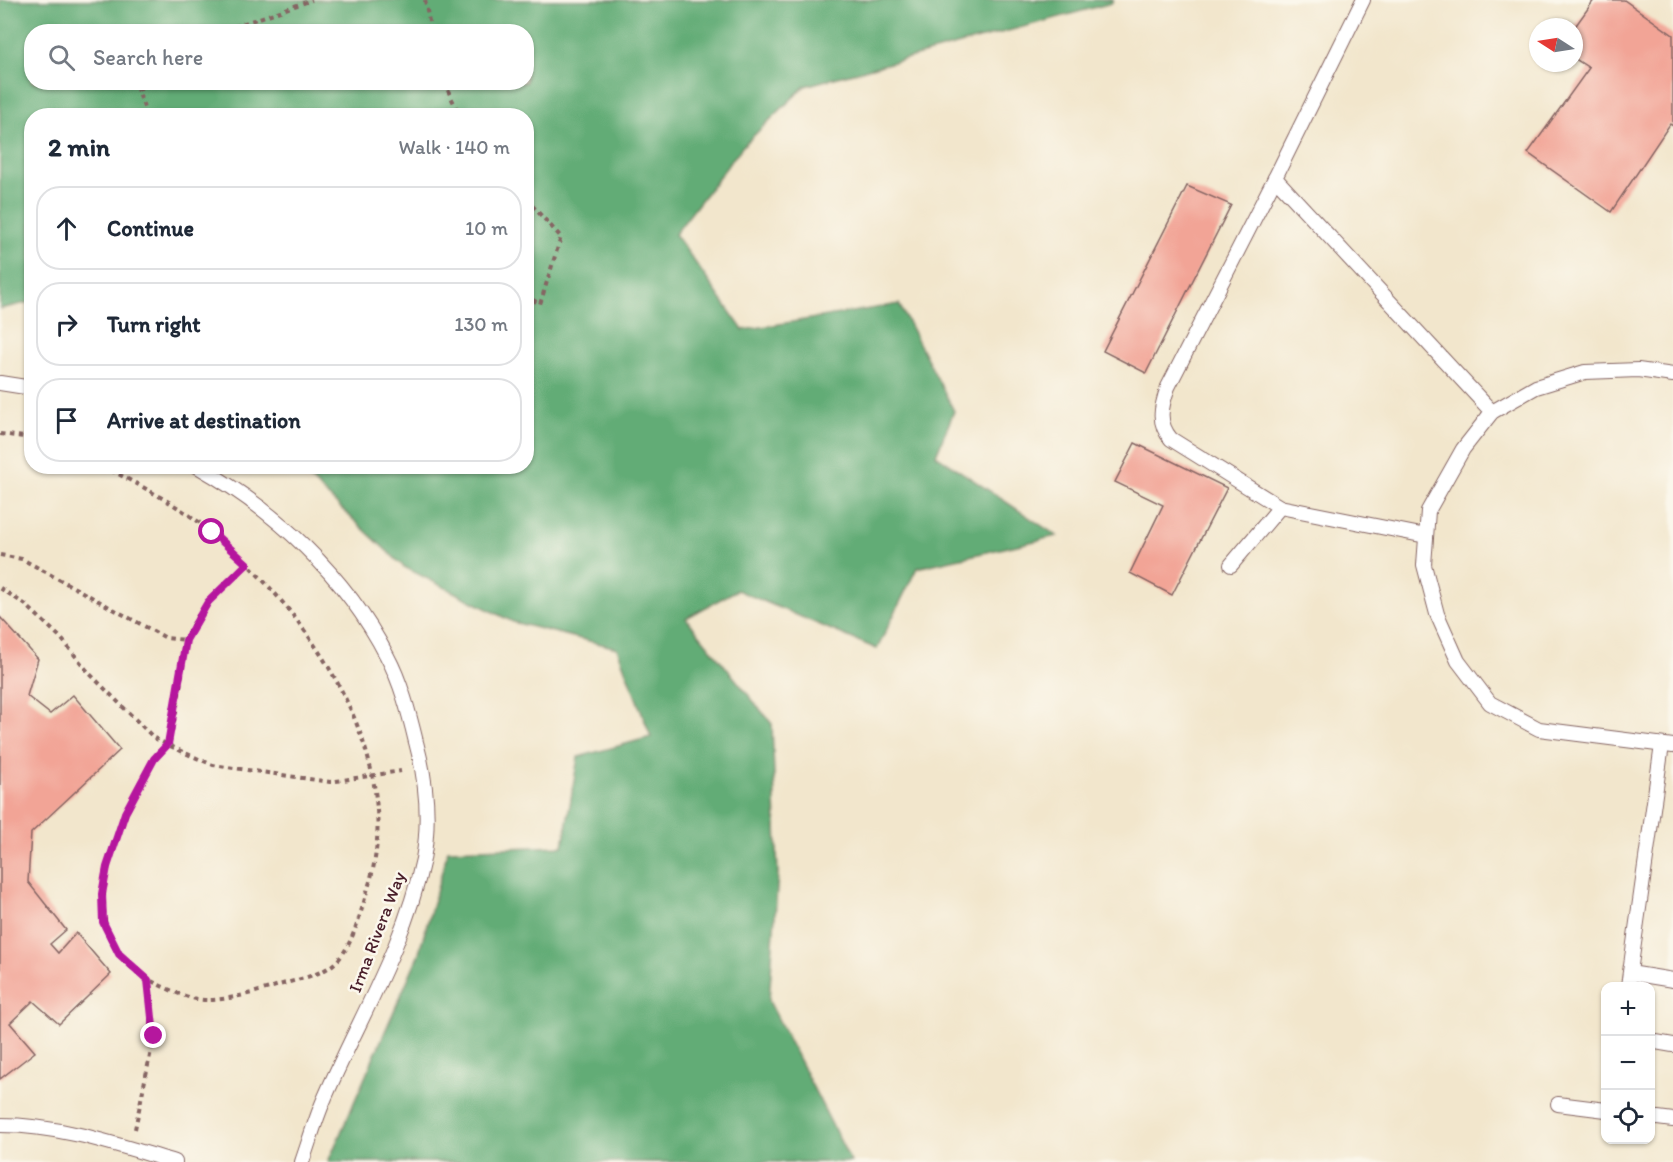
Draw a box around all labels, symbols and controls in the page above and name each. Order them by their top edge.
north arrow [1529,18,1583,72]
search box [24,24,534,90]
icon: search [45,41,78,74]
text: Search here [93,44,203,71]
text: 2 min [48,131,110,163]
text: Walk · 140 m [399,135,510,159]
icon: ahead [50,212,83,245]
text: Continue [107,215,194,242]
text: 10 m [465,216,508,240]
icon: right [50,308,83,341]
text: Turn right [107,311,201,338]
text: 130 m [454,312,508,336]
icon: arrive [50,404,83,437]
text: Arrive at destination [107,407,301,434]
route start [198,518,224,544]
street label: Irma Rivera Way [344,868,410,995]
map controls [1601,982,1655,1144]
button: + [1601,982,1655,1036]
route end [140,1022,166,1048]
button: − [1601,1036,1655,1090]
button: locate [1601,1090,1655,1144]

